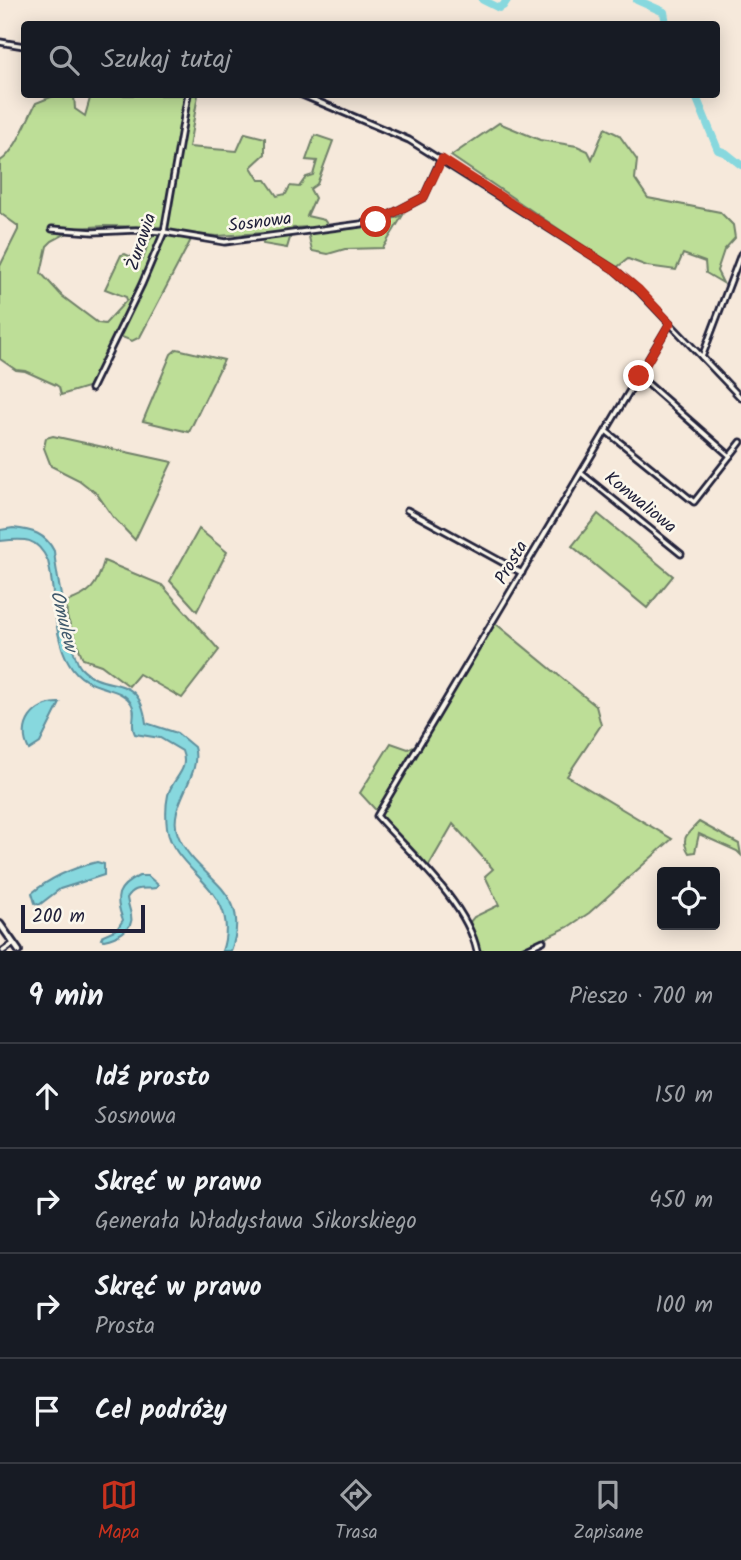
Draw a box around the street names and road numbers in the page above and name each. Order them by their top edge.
street label: Sosnowa [227,205,293,241]
street label: Żurawia [119,209,165,275]
street label: Konwaliowa [597,465,683,541]
street label: Prosta [488,535,536,591]

